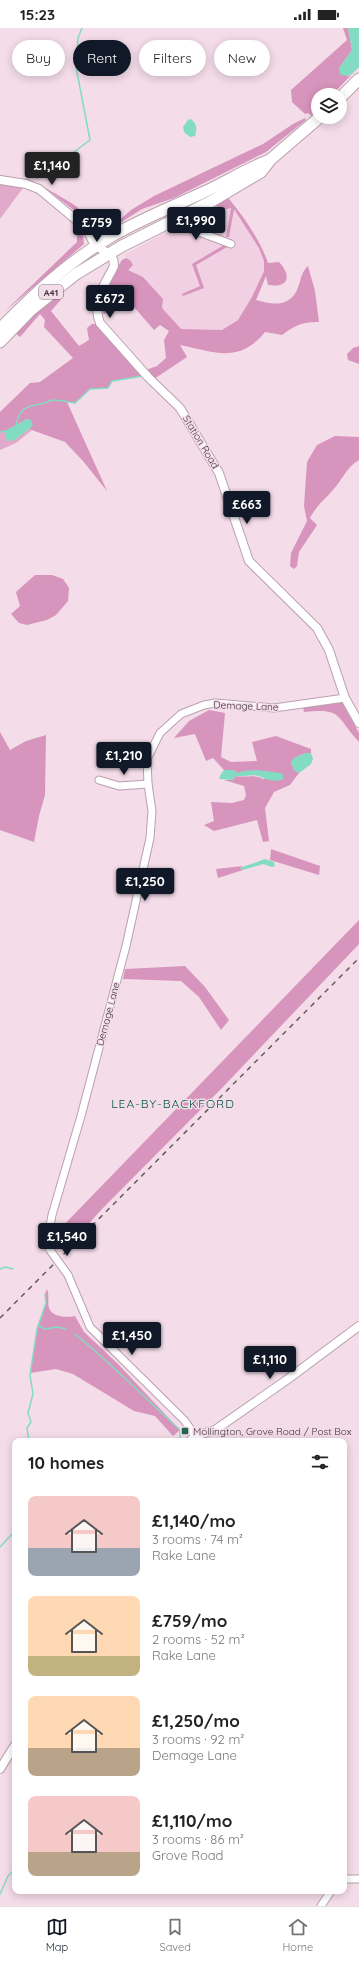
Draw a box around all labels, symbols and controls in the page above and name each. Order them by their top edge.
text: 15:23 [20,5,55,24]
chip: Buy [12,40,65,76]
chip: Rent [73,40,131,76]
chip: Filters [139,40,206,76]
chip: New [214,40,270,76]
map controls [311,88,347,124]
button: layers [311,88,347,124]
pin: £1,140 [19,152,85,186]
text: £1,140 [34,157,70,173]
pin: £1,990 [163,207,229,241]
pin: £759 [73,209,121,243]
text: £1,990 [176,212,216,228]
text: £759 [82,214,112,230]
road number: A41 [39,285,63,299]
pin: £672 [86,285,134,319]
text: £672 [95,290,125,306]
street label: Station Road [180,413,222,471]
pin: £663 [223,491,271,525]
text: £663 [232,496,262,512]
street label: Demage Lane [213,698,279,714]
pin: £1,210 [91,742,157,776]
text: £1,210 [105,747,143,763]
pin: £1,250 [112,868,178,902]
text: £1,250 [125,873,165,889]
street label: Demage Lane [93,980,123,1047]
district label: LEA-BY-BACKFORD [111,1096,235,1111]
pin: £1,540 [34,1223,100,1257]
text: £1,540 [47,1228,87,1244]
pin: £1,450 [99,1322,165,1356]
text: £1,450 [112,1327,152,1343]
pin: £1,110 [237,1346,303,1380]
text: £1,110 [253,1351,287,1367]
place label: Mollington, Grove Road / Post Box [193,1425,352,1438]
marker: Mollington, Grove Road / Post Box [180,1426,190,1436]
icon: filters [309,1451,331,1473]
text: 10 homes [28,1452,104,1473]
text: £1,140/mo [152,1510,236,1531]
icon: home [60,1512,108,1560]
text: 3 rooms · 74 m² [152,1531,243,1547]
text: Rake Lane [152,1547,216,1563]
text: £759/mo [152,1610,227,1631]
icon: home [60,1612,108,1660]
text: 2 rooms · 52 m² [152,1631,245,1647]
text: Rake Lane [152,1647,216,1663]
text: £1,250/mo [152,1710,240,1731]
icon: home [60,1712,108,1760]
text: 3 rooms · 92 m² [152,1731,244,1747]
text: Demage Lane [152,1747,237,1763]
text: £1,110/mo [152,1810,232,1831]
icon: home [60,1812,108,1860]
text: 3 rooms · 86 m² [152,1831,244,1847]
text: Grove Road [152,1847,224,1863]
tab: Map [46,1916,68,1954]
tab: Saved [160,1916,191,1954]
tab: Home [282,1916,313,1954]

